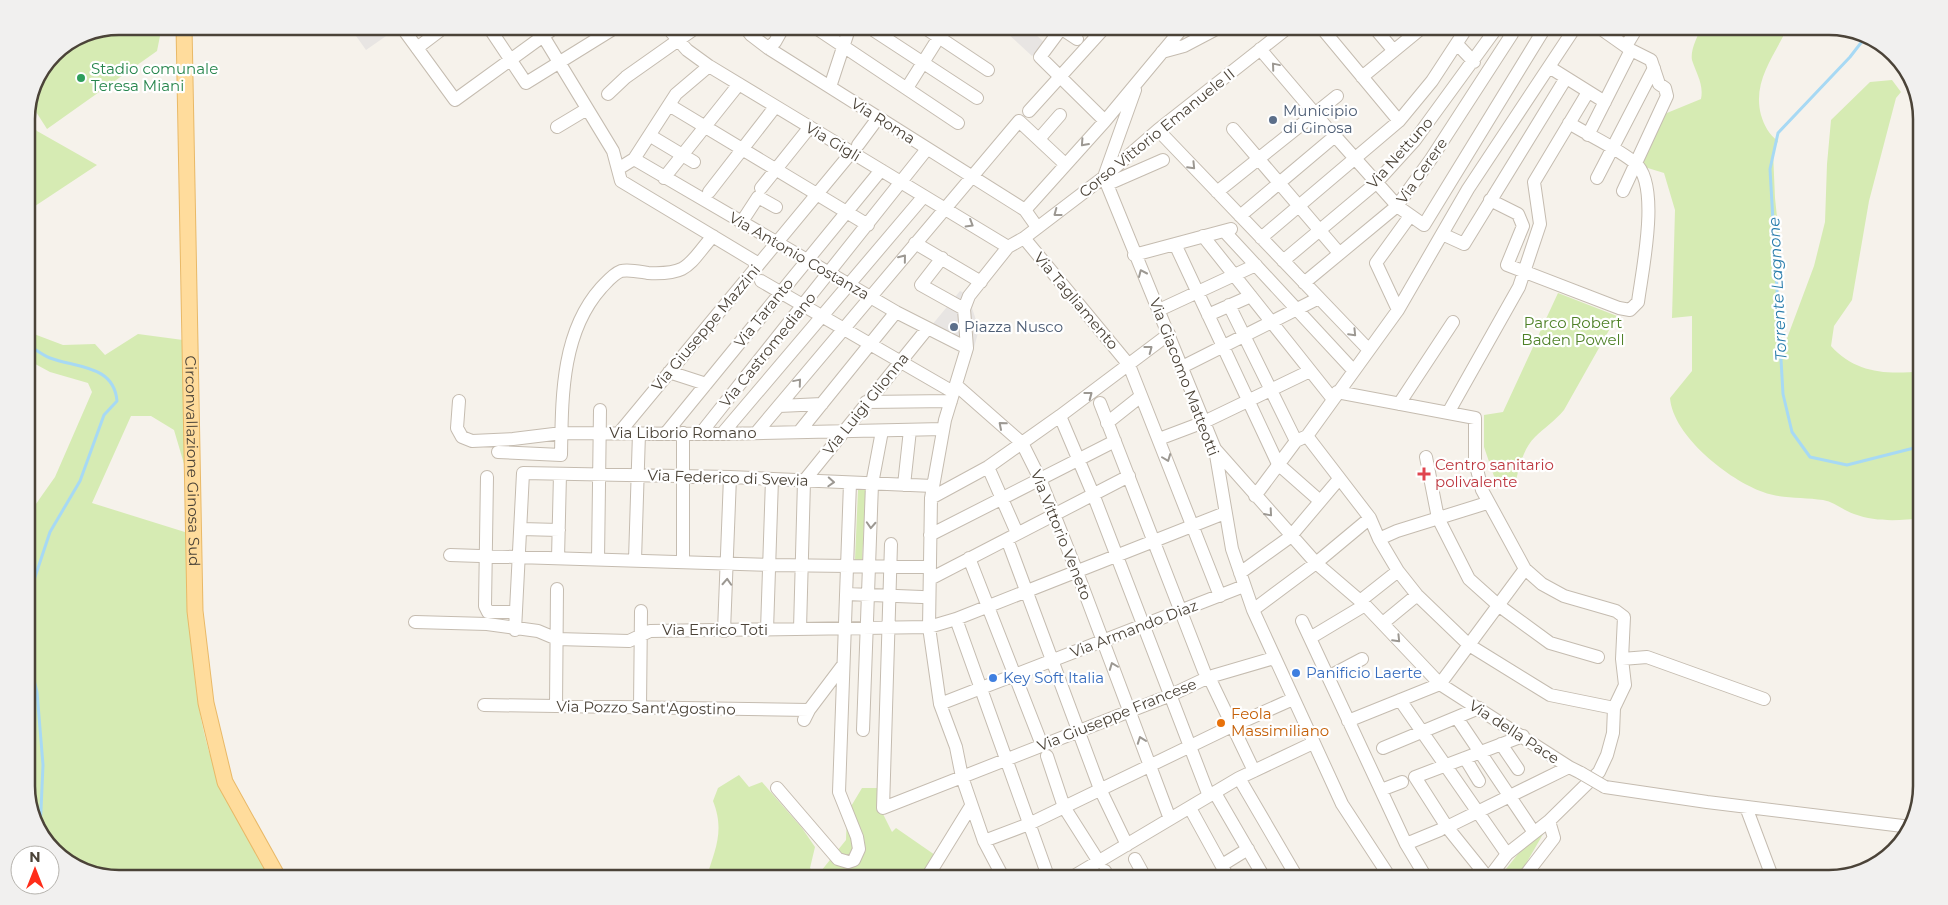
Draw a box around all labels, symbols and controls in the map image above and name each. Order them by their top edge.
place label: Stadio comunale Teresa Miani [91,59,218,95]
one-way arrow [1271,63,1280,72]
street label: Corso Vittorio Emanuele II [1075,64,1238,201]
marker: Stadio comunale Teresa Miani [75,72,87,84]
street label: Via Roma [848,93,919,148]
place label: Municipio di Ginosa [1283,101,1358,137]
street label: Via Nettuno [1362,113,1437,192]
marker: Municipio di Ginosa [1267,114,1279,126]
street label: Via Gigli [802,118,864,165]
street label: Via Cerere [1392,134,1451,207]
one-way arrow [1081,138,1090,147]
one-way arrow [1186,160,1195,169]
one-way arrow [1054,207,1063,215]
street label: Via Antonio Costanza [726,208,873,304]
one-way arrow [964,217,973,227]
water label: Torrente Lagnone [1764,217,1791,361]
street label: Via Tagliamento [1030,248,1123,353]
one-way arrow [897,255,906,264]
street label: Via Giuseppe Mazzini [647,261,764,395]
one-way arrow [1138,269,1149,278]
street label: Via Taranto [730,274,797,351]
street label: Via Castromediano [715,288,820,411]
street label: Via Giacomo Matteotti [1146,295,1223,459]
park label: Parco Robert Baden Powell [1521,313,1625,349]
place label: Piazza Nusco [964,317,1063,336]
marker: Piazza Nusco [948,321,960,333]
one-way arrow [1347,328,1356,337]
one-way arrow [1143,346,1153,355]
street label: Via Luigi Glionna [818,349,913,459]
street label: Circonvallazione Ginosa Sud [181,355,204,567]
one-way arrow [793,379,802,388]
one-way arrow [1083,392,1093,401]
one-way arrow [999,422,1008,431]
street label: Via Liborio Romano [609,423,757,442]
one-way arrow [1161,454,1171,462]
place label: Centro sanitario polivalente [1435,455,1554,491]
street label: Via Federico di Svevia [647,465,809,490]
street label: Via Vittorio Veneto [1027,467,1096,603]
marker: Centro sanitario polivalente [1417,467,1431,481]
one-way arrow [828,477,836,487]
one-way arrow [1263,507,1272,516]
one-way arrow [865,521,876,529]
one-way arrow [721,578,732,586]
street label: Via Armando Diaz [1067,595,1201,662]
street label: Via Enrico Toti [662,620,768,639]
one-way arrow [1391,633,1400,642]
one-way arrow [1109,662,1119,670]
place label: Panificio Laerte [1306,663,1422,682]
marker: Panificio Laerte [1290,667,1302,679]
place label: Key Soft Italia [1003,668,1104,687]
marker: Key Soft Italia [987,672,999,684]
street label: Via Giuseppe Francese [1034,674,1199,755]
street label: Via della Pace [1466,695,1563,768]
street label: Via Pozzo Sant'Agostino [556,696,736,719]
place label: Feola Massimiliano [1231,704,1329,740]
marker: Feola Massimiliano [1215,717,1227,729]
one-way arrow [1137,737,1147,745]
north arrow [10,845,60,895]
text: N [29,848,41,866]

